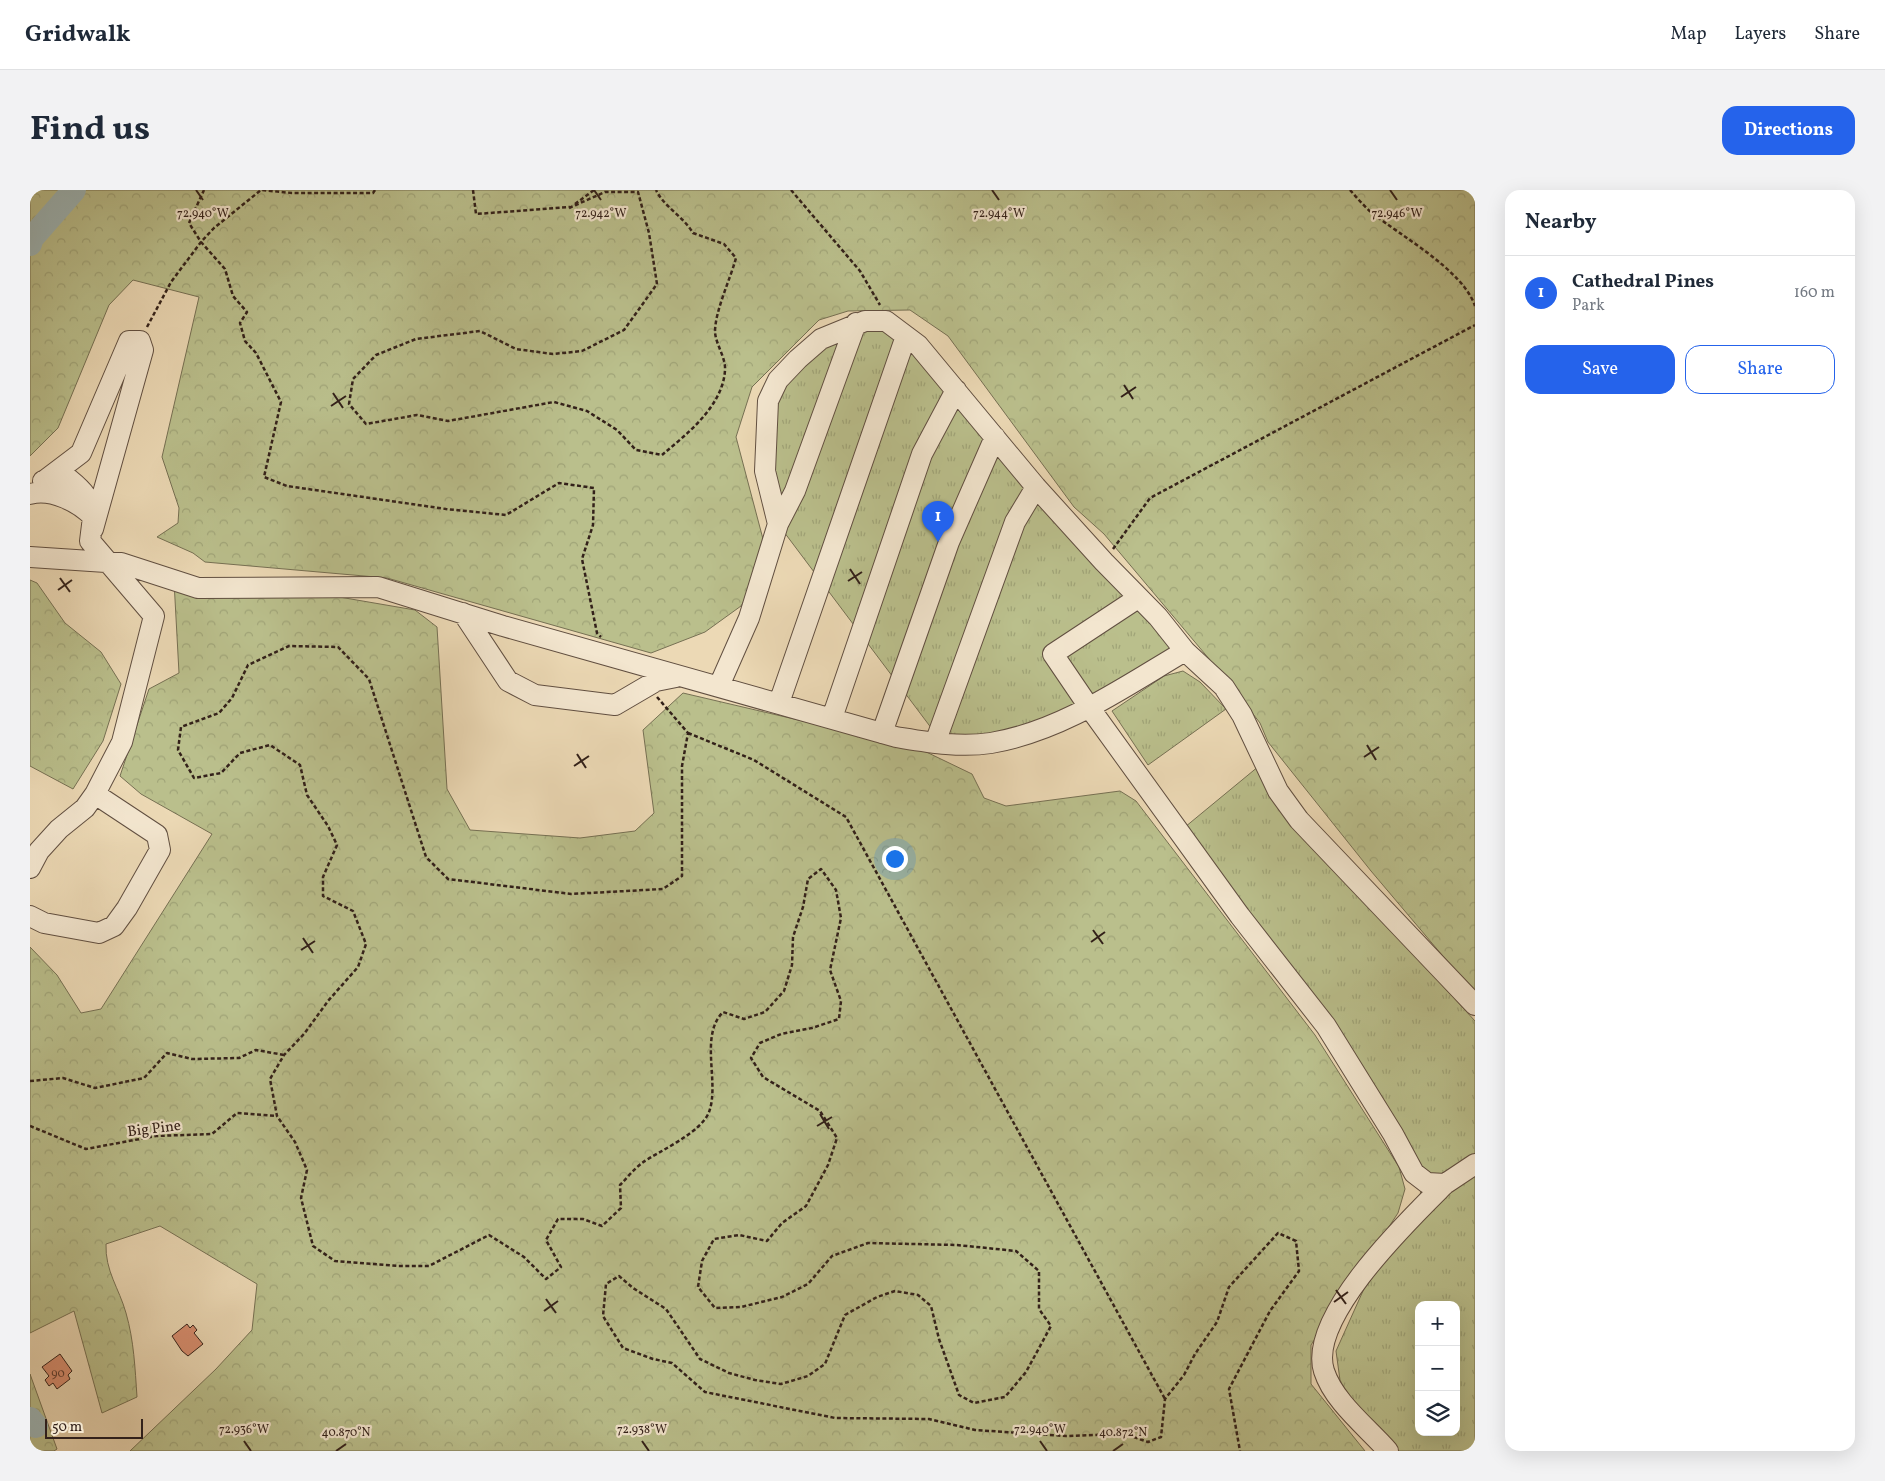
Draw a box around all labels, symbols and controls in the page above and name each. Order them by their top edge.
text: Gridwalk [25,18,131,52]
text: Map [1670,22,1706,47]
text: Layers [1734,22,1786,47]
text: Share [1814,22,1860,47]
text: Find us [30,106,150,154]
button: Directions [1722,106,1855,155]
text: 72.940°W [177,206,229,222]
text: 72.942°W [575,206,627,222]
text: 72.944°W [973,206,1025,222]
text: 72.946°W [1371,206,1423,222]
text: Nearby [1525,208,1596,237]
text: Cathedral Pines [1572,269,1714,295]
text: 1 [1538,282,1544,304]
text: 160 m [1794,282,1835,304]
text: Park [1572,295,1605,317]
button: Save [1525,345,1675,394]
button: Share [1685,345,1835,394]
pin: 1 [922,501,954,542]
your location [882,846,908,872]
street label: Big Pine [126,1116,182,1143]
map controls [1415,1301,1460,1436]
button: + [1415,1301,1460,1346]
button: − [1415,1346,1460,1391]
house number: 90 [51,1366,65,1382]
button: layers [1415,1391,1460,1436]
scale bar [45,1416,142,1439]
text: 50 m [52,1418,82,1437]
text: 72.936°W [219,1422,269,1438]
text: 72.938°W [617,1422,667,1438]
text: 72.940°W [1014,1422,1066,1438]
text: 40.870°N [322,1425,370,1441]
text: 40.872°N [1099,1425,1147,1441]

